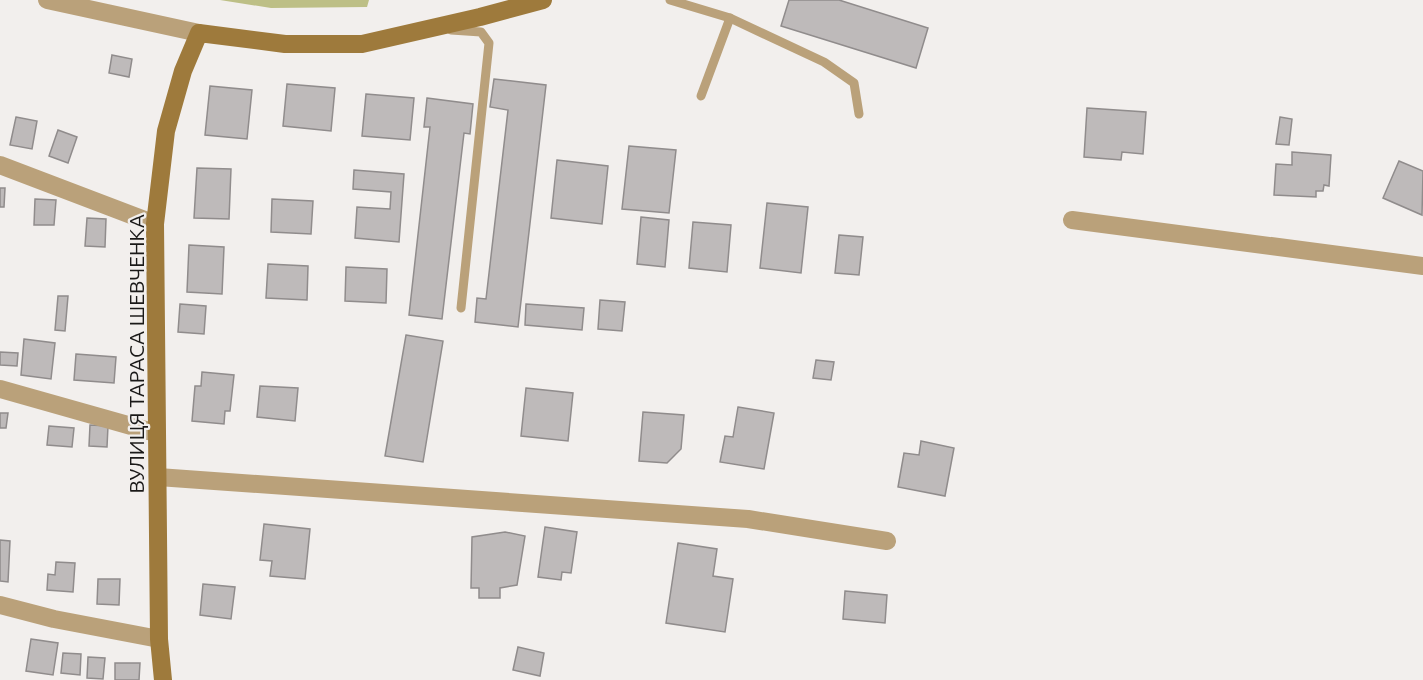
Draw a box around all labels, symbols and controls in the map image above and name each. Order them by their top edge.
street label: ВУЛИЦЯ ТАРАСА ШЕВЧЕНКА [124,214,148,494]

